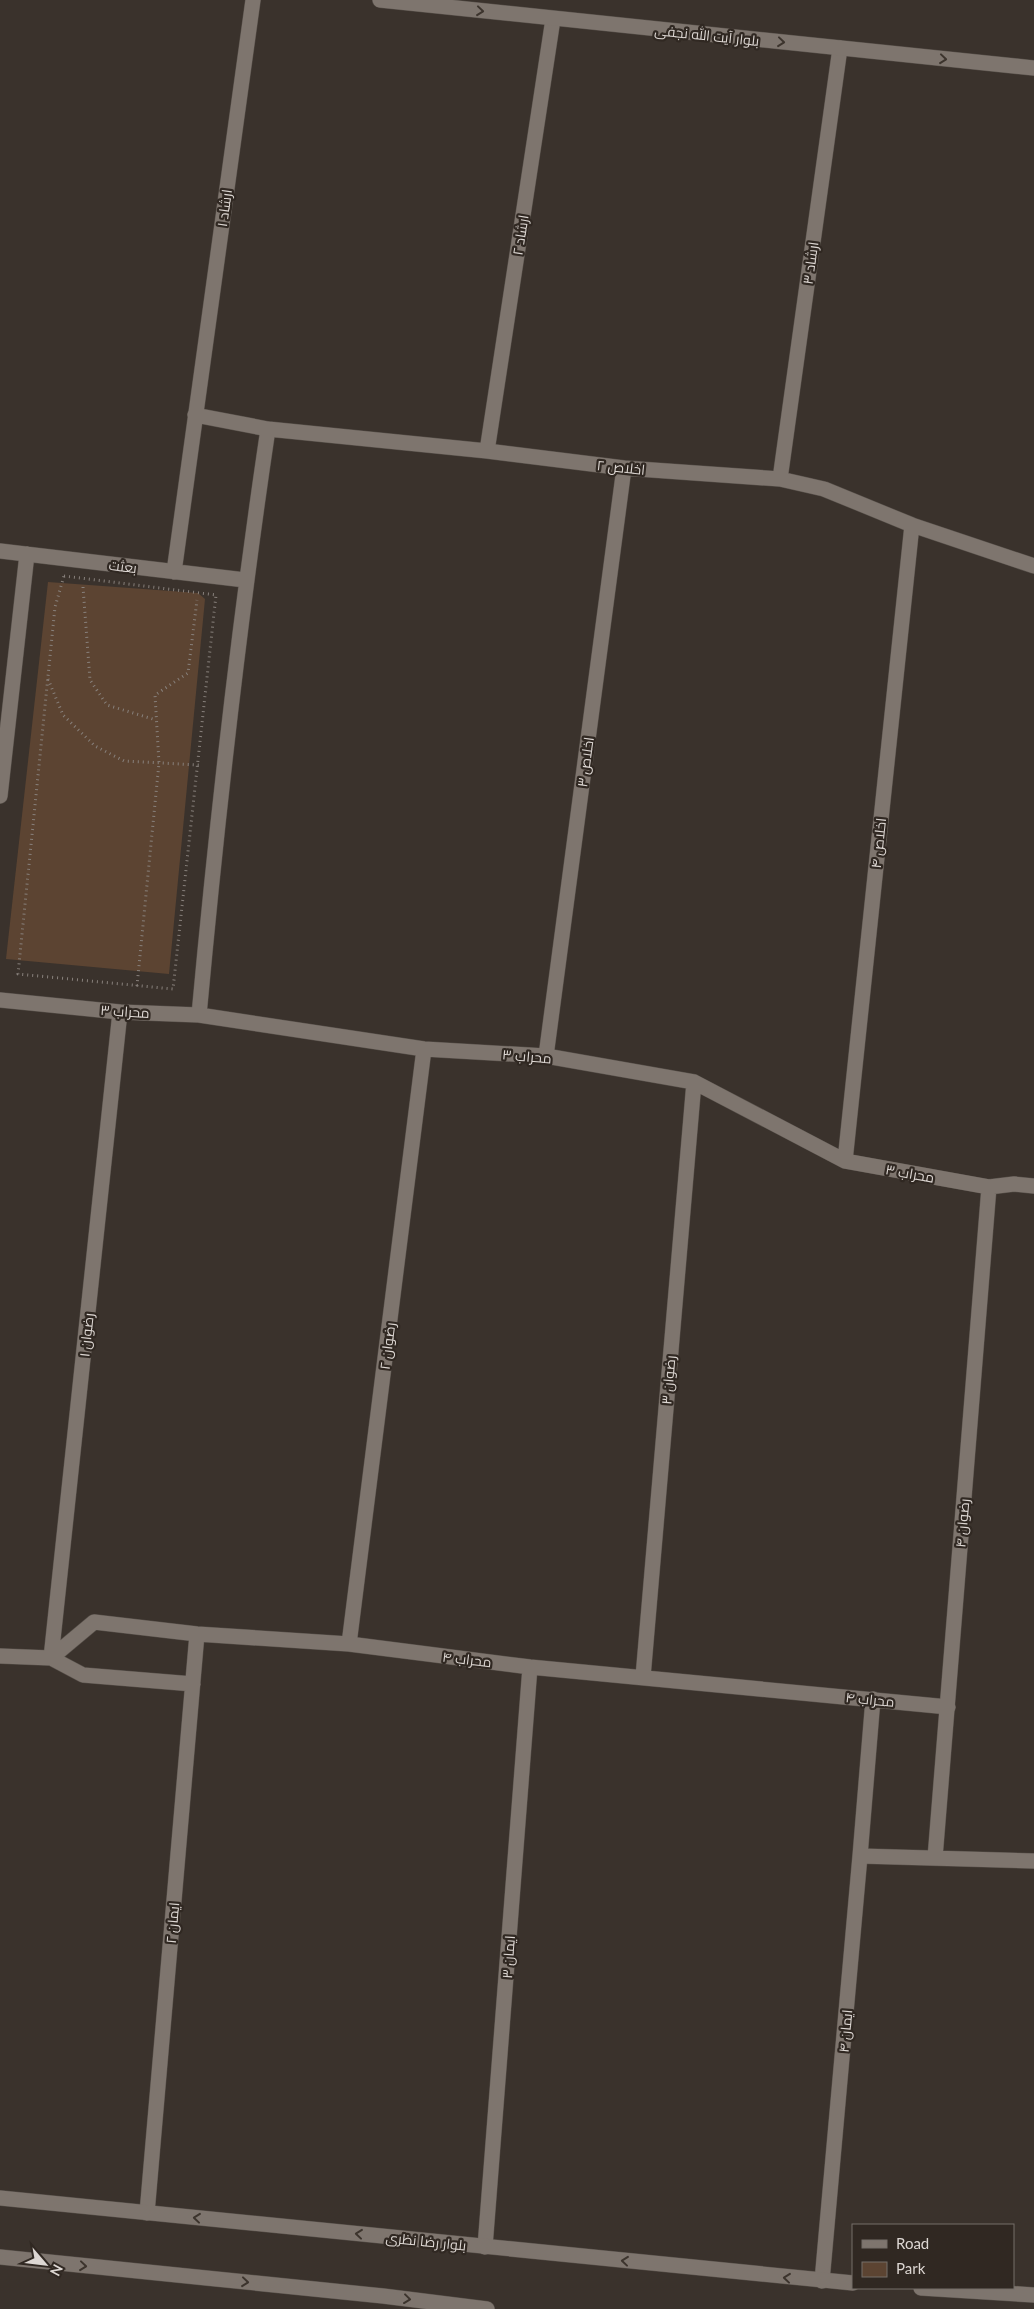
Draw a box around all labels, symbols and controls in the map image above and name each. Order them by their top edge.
one-way arrow [477,5,485,16]
street label: بلوار آیت الله نجفی [654,21,760,49]
one-way arrow [778,36,786,47]
one-way arrow [939,53,947,64]
street label: ارشاد ۱ [213,188,235,228]
street label: ارشاد ۲ [508,213,532,257]
street label: ارشاد ۳ [799,241,821,285]
street label: اخلاص ۲ [596,456,646,478]
street label: بعثت [108,556,138,576]
street label: اخلاص ۳ [573,736,597,788]
street label: اخلاص ۴ [867,817,889,869]
street label: محراب ۳ [100,1001,150,1021]
street label: محراب ۳ [502,1045,552,1067]
street label: محراب ۳ [884,1160,936,1186]
street label: رضوان ۱ [75,1312,97,1358]
street label: رضوان ۲ [376,1321,398,1371]
street label: رضوان ۳ [657,1355,679,1405]
street label: رضوان ۴ [951,1498,973,1548]
street label: محراب ۴ [441,1648,493,1670]
street label: محراب ۴ [845,1688,895,1710]
street label: ایمان ۲ [162,1902,182,1944]
street label: ایمان ۳ [498,1935,518,1979]
street label: ایمان ۴ [835,2009,855,2053]
one-way arrow [193,2213,201,2224]
legend [852,2224,1014,2289]
street label: بلوار رضا نظری [385,2228,467,2254]
one-way arrow [355,2229,363,2240]
text: Road [896,2234,929,2252]
north arrow [20,2239,70,2289]
one-way arrow [621,2256,629,2267]
text: Park [896,2259,926,2277]
one-way arrow [80,2260,88,2271]
text: N [47,2262,67,2279]
one-way arrow [782,2273,790,2284]
one-way arrow [241,2276,249,2287]
one-way arrow [403,2293,411,2304]

